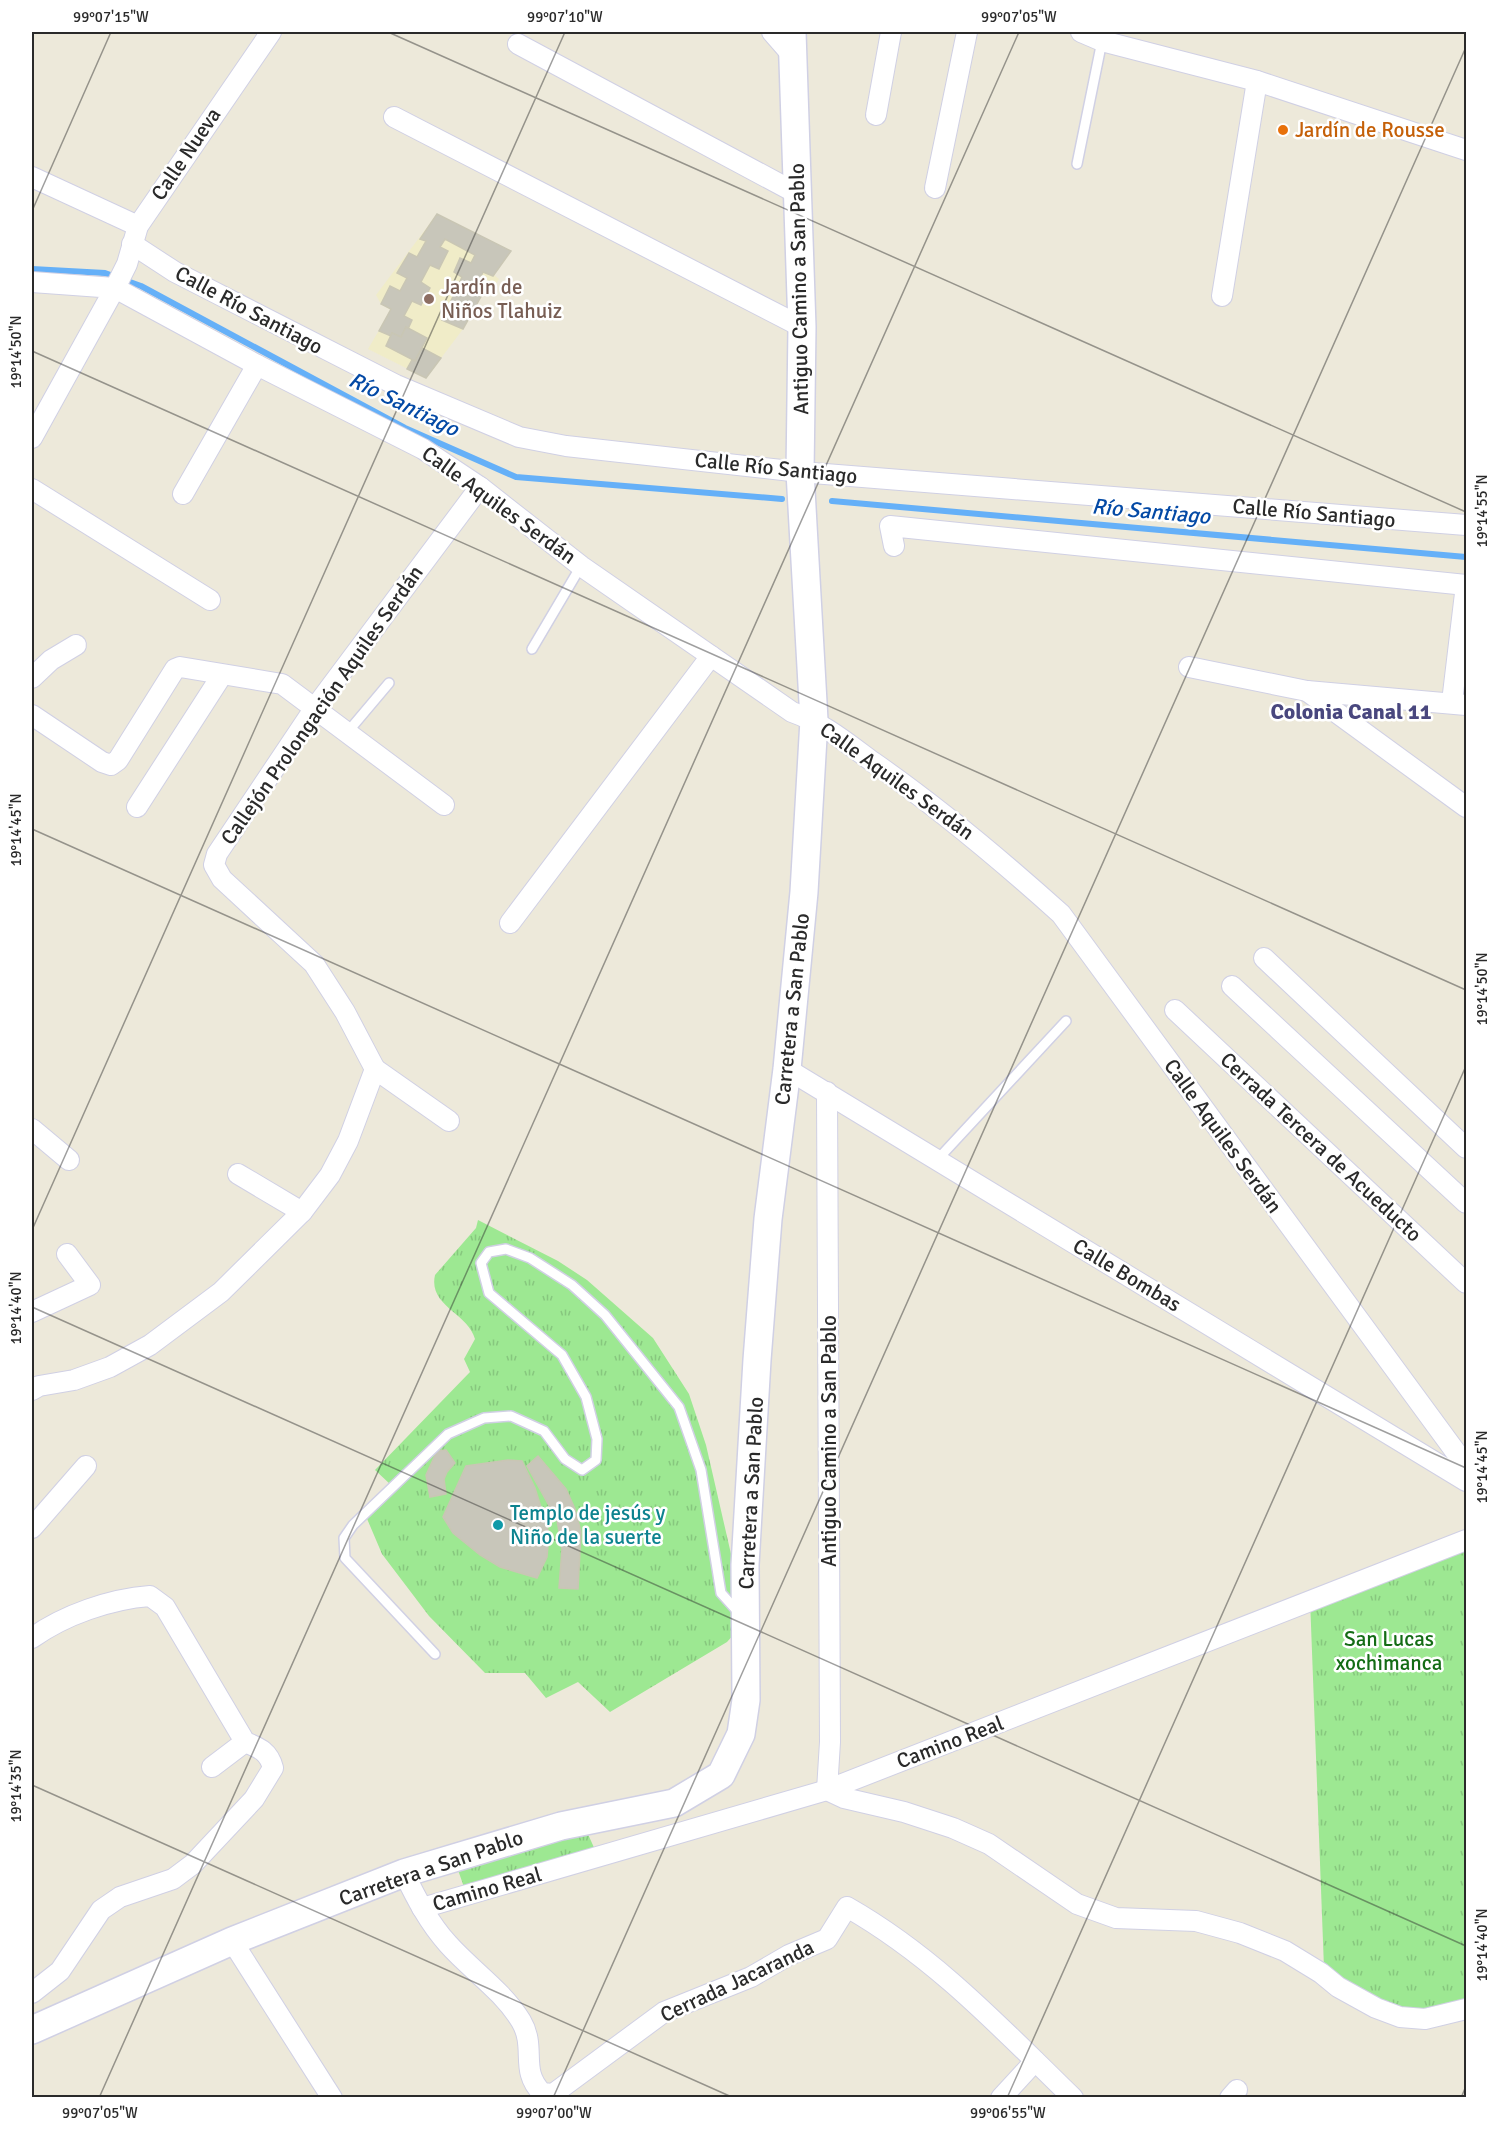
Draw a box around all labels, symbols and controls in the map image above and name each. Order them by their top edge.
text: 99°07'15"W [73,8,149,26]
text: 99°07'10"W [527,8,603,26]
text: 99°07'05"W [981,8,1057,26]
street label: Calle Nueva [145,103,227,205]
place label: Jardín de Rousse [1295,117,1445,143]
marker: Jardín de Rousse [1276,123,1290,137]
street label: Antiguo Camino a San Pablo [784,163,814,415]
street label: Calle Río Santiago [171,260,327,360]
place label: Jardín de Niños Tlahuiz [441,274,562,324]
marker: Jardín de Niños Tlahuiz [422,292,436,306]
text: 19°14'50"N [7,315,25,389]
water label: Río Santiago [345,366,465,443]
street label: Calle Aquiles Serdán [417,440,581,570]
street label: Calle Río Santiago [693,447,859,489]
text: 19°14'55"N [1473,474,1491,548]
water label: Río Santiago [1091,492,1213,530]
street label: Calle Río Santiago [1231,493,1397,533]
street label: Callejón Prolongación Aquiles Serdán [215,560,429,850]
district label: Colonia Canal 11 [1270,698,1432,725]
street label: Calle Aquiles Serdán [815,716,979,846]
text: 19°14'45"N [7,793,25,867]
street label: Carretera a San Pablo [769,912,815,1106]
text: 19°14'50"N [1473,952,1491,1026]
street label: Cerrada Tercera de Acueducto [1215,1047,1427,1247]
street label: Calle Aquiles Serdán [1158,1054,1288,1218]
street label: Calle Bombas [1068,1233,1186,1317]
text: 19°14'40"N [7,1271,25,1345]
street label: Antiguo Camino a San Pablo [816,1315,842,1567]
street label: Carretera a San Pablo [733,1396,769,1590]
text: 19°14'45"N [1473,1430,1491,1504]
place label: Templo de jesús y Niño de la suerte [510,1500,666,1550]
marker: Templo de jesús y Niño de la suerte [491,1518,505,1532]
park label: San Lucas xochimanca [1336,1626,1442,1676]
street label: Camino Real [893,1710,1007,1774]
text: 19°14'35"N [7,1749,25,1823]
street label: Carretera a San Pablo [336,1824,526,1912]
street label: Camino Real [429,1861,545,1917]
text: 19°14'40"N [1473,1908,1491,1982]
street label: Cerrada Jacaranda [656,1934,818,2028]
text: 99°07'05"W [62,2104,138,2122]
text: 99°07'00"W [516,2104,592,2122]
text: 99°06'55"W [970,2104,1046,2122]

